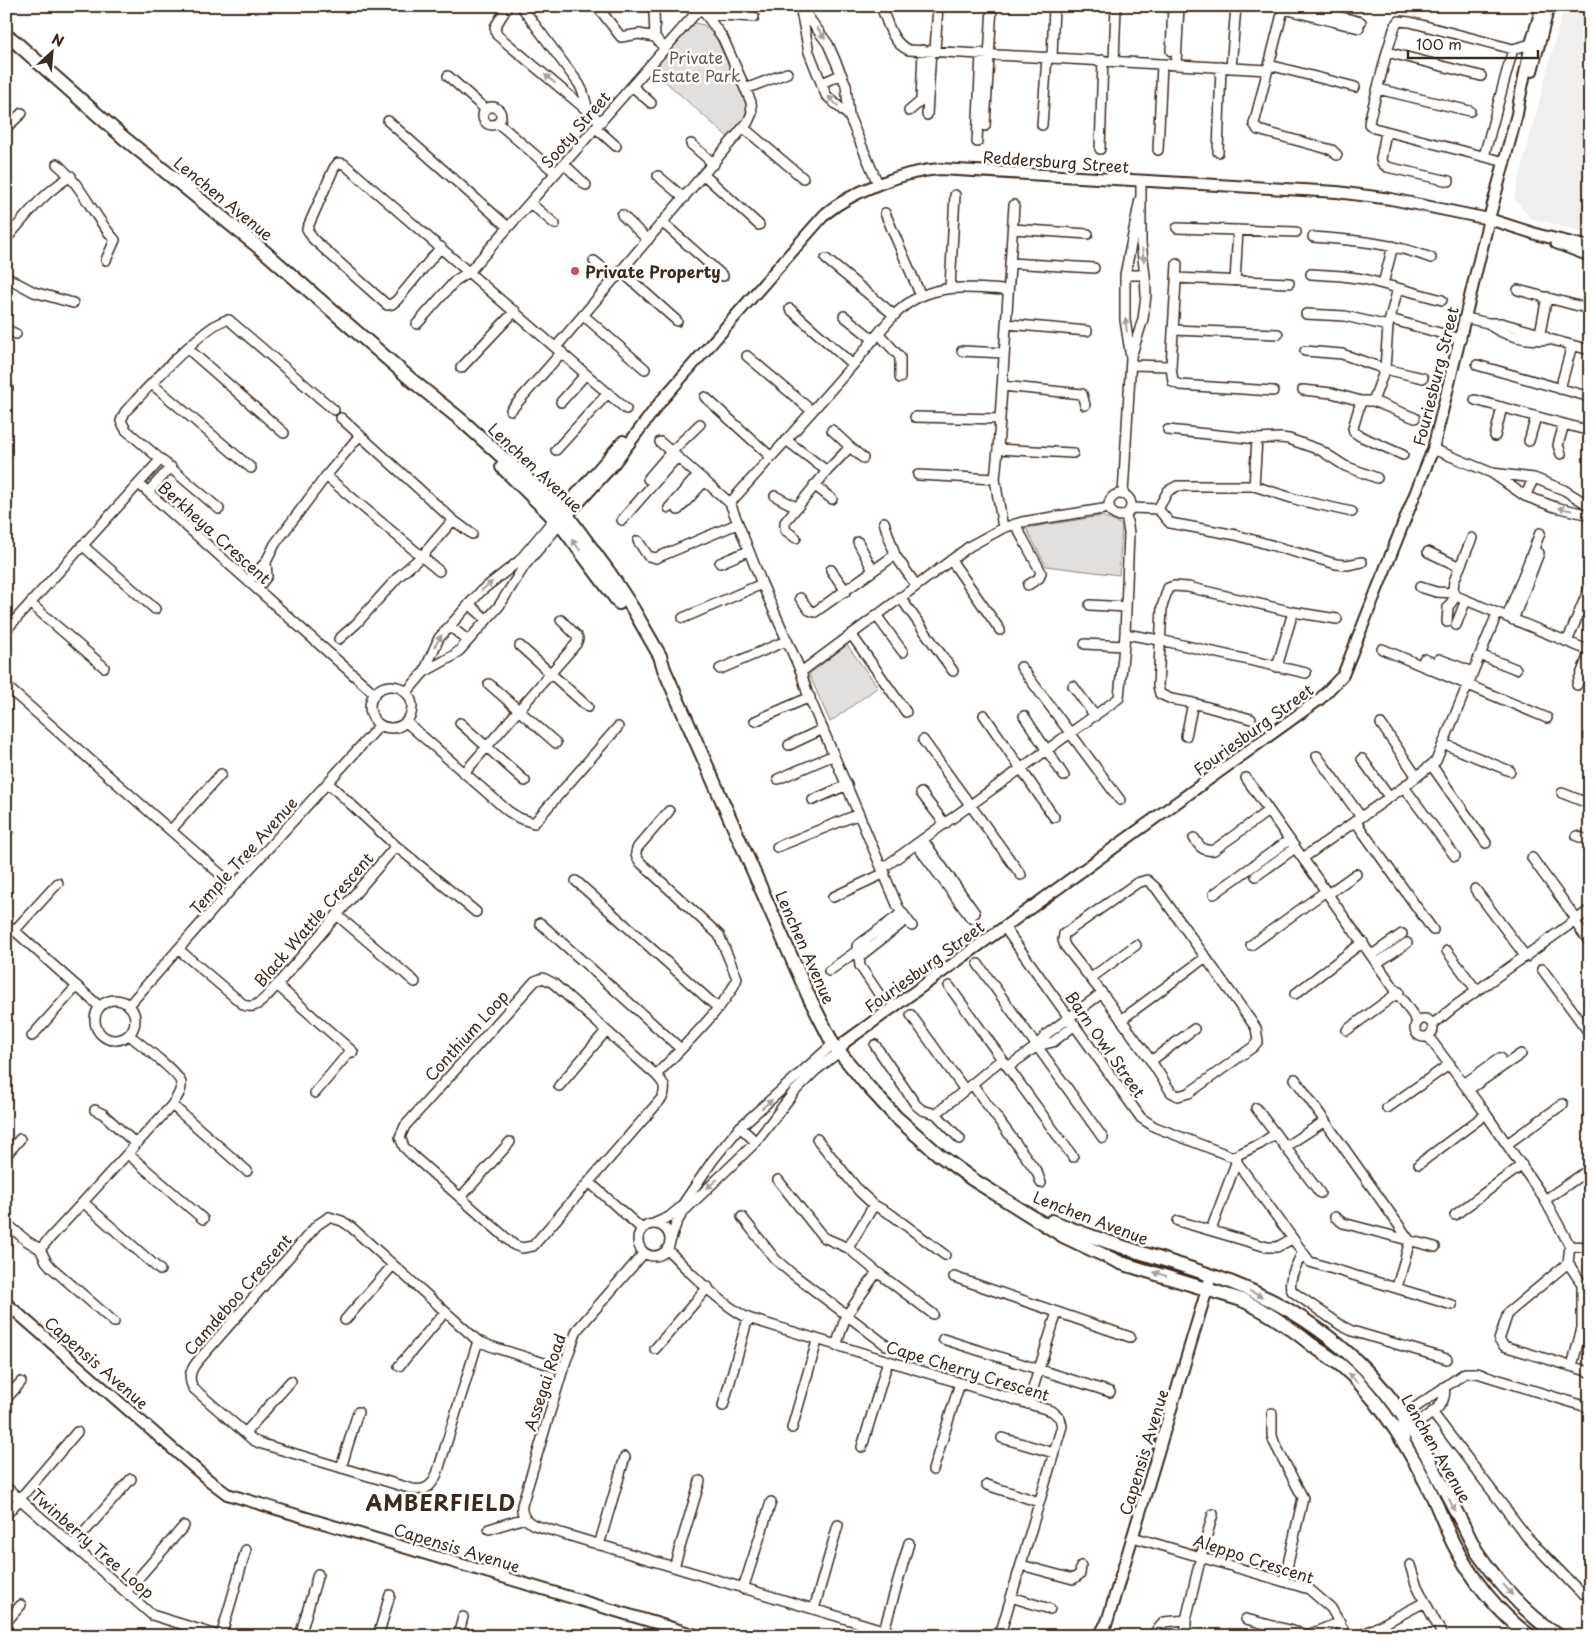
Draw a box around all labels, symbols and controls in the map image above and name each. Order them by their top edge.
one-way arrow [815,26,826,39]
north arrow [28,28,78,78]
text: N [48,28,68,52]
scale bar [1408,28,1538,60]
text: 100 m [1416,32,1462,55]
park label: Private Estate Park [651,45,741,87]
one-way arrow [544,74,557,85]
street label: Sooty Street [535,85,616,173]
one-way arrow [827,96,839,108]
street label: Reddersburg Street [982,144,1130,178]
street label: Lenchen Avenue [169,150,279,246]
one-way arrow [1139,247,1147,263]
place label: Private Property [585,259,721,283]
marker: Private Property [569,265,581,277]
street label: Fouriesburg Street [1406,303,1464,448]
one-way arrow [1122,317,1130,333]
street label: Lenchen Avenue [483,417,589,517]
street label: Berkheya Crescent [153,475,277,589]
one-way arrow [1558,505,1573,513]
one-way arrow [571,539,582,552]
one-way arrow [481,580,494,591]
one-way arrow [433,634,442,648]
street label: Fouriesburg Street [1188,677,1318,781]
street label: Temple Tree Avenue [184,791,302,919]
street label: Black Wattle Crescent [248,846,379,991]
street label: Lenchen Avenue [770,887,842,1008]
street label: Fouriesburg Street [859,914,989,1018]
street label: Conthium Loop [418,984,514,1086]
street label: Barn Owl Street [1060,986,1152,1103]
one-way arrow [760,1098,773,1109]
one-way arrow [706,1178,718,1190]
street label: Lenchen Avenue [1030,1184,1152,1250]
street label: Camdeboo Crescent [177,1228,297,1360]
one-way arrow [1153,1270,1168,1278]
one-way arrow [1249,1290,1263,1298]
street label: Capensis Avenue [40,1310,154,1414]
street label: Assegai Road [517,1330,571,1434]
street label: Cape Cherry Crescent [883,1334,1053,1406]
one-way arrow [1347,1372,1359,1384]
street label: Capensis Avenue [1112,1386,1174,1518]
street label: Lenchen Avenue [1396,1389,1478,1507]
street label: Twinberry Tree Loop [26,1482,160,1604]
district label: AMBERFIELD [366,1486,516,1518]
one-way arrow [1448,1497,1456,1512]
street label: Capensis Avenue [391,1516,523,1578]
street label: Aleppo Crescent [1191,1527,1318,1589]
one-way arrow [1502,1583,1513,1596]

